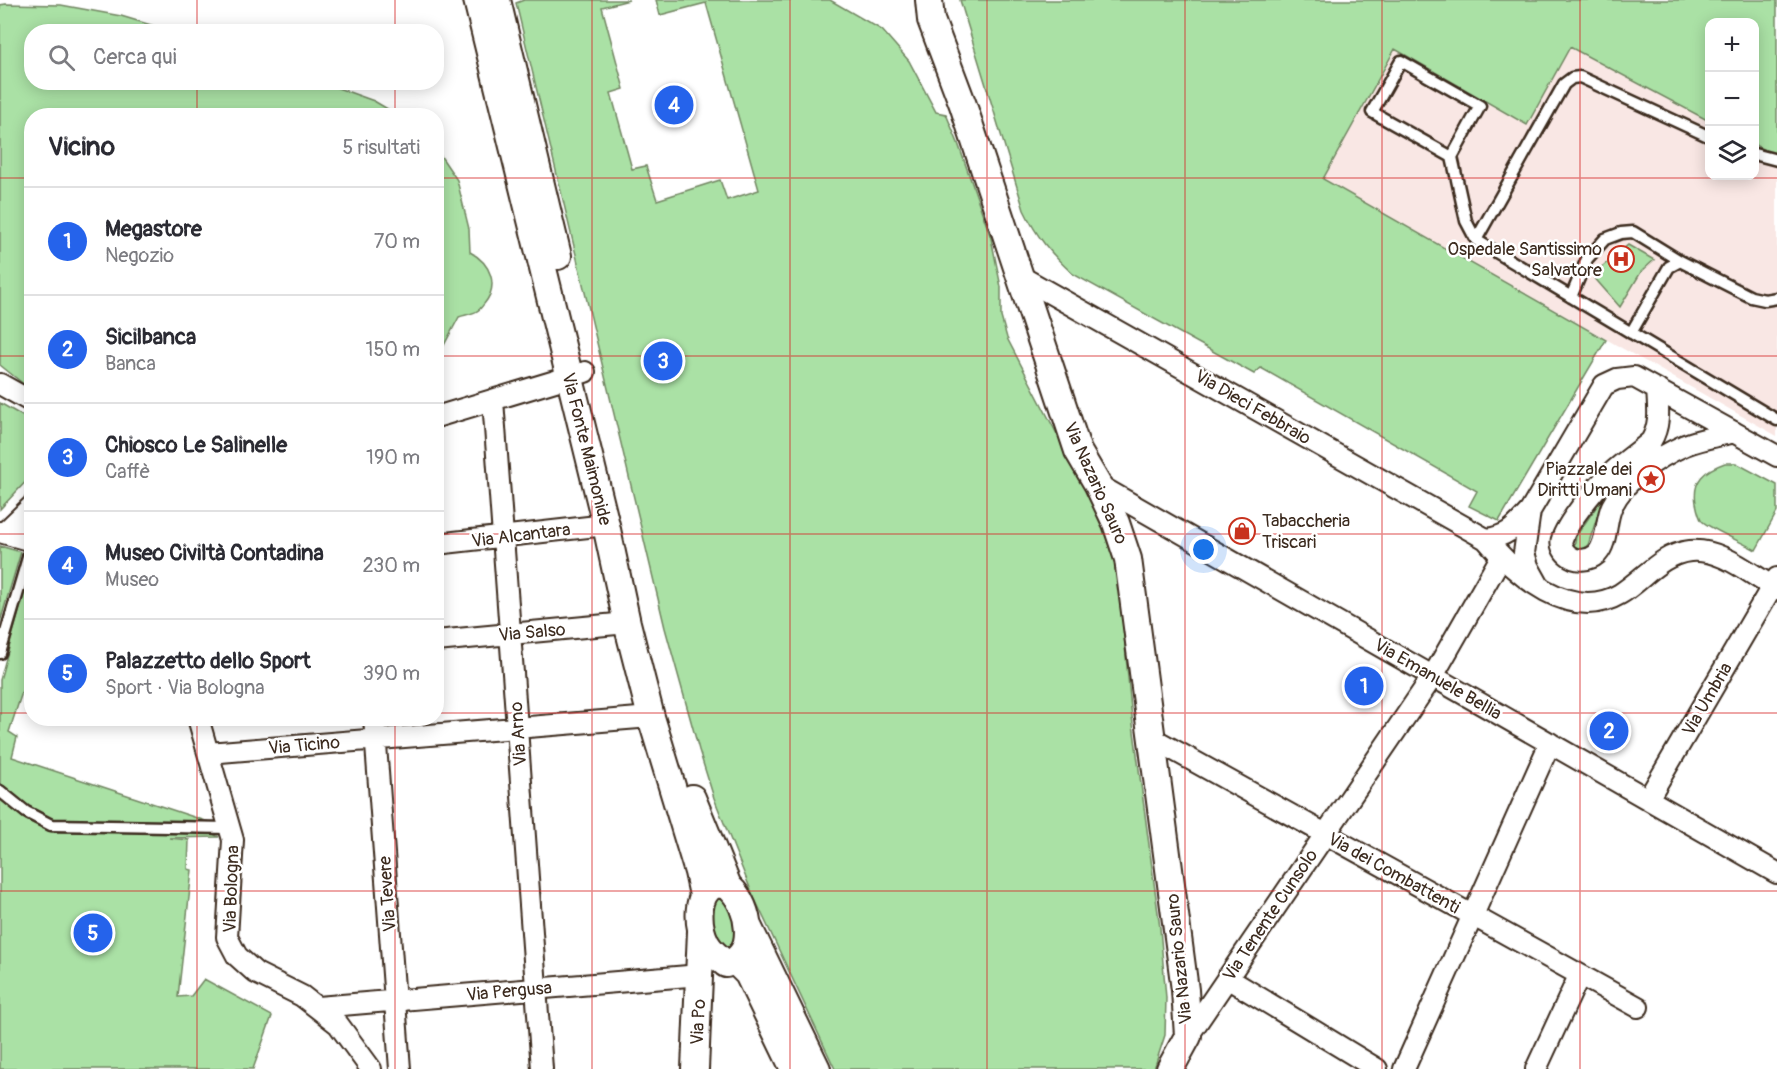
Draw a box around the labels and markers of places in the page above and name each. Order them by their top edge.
pin: 4 [654,82,694,128]
place label: Ospedale Santissimo Salvatore [1448,238,1602,282]
hospital icon: Ospedale Santissimo Salvatore [1606,244,1636,274]
pin: 3 [644,338,682,384]
place label: Piazzale dei Diritti Umani [1537,458,1632,502]
place icon: Piazzale dei Diritti Umani [1636,464,1666,494]
place label: Tabaccheria Triscari [1262,510,1350,554]
shop icon: Tabaccheria Triscari [1227,516,1257,546]
pin: 1 [1344,664,1384,708]
pin: 2 [1590,708,1628,754]
pin: 5 [74,910,112,956]

